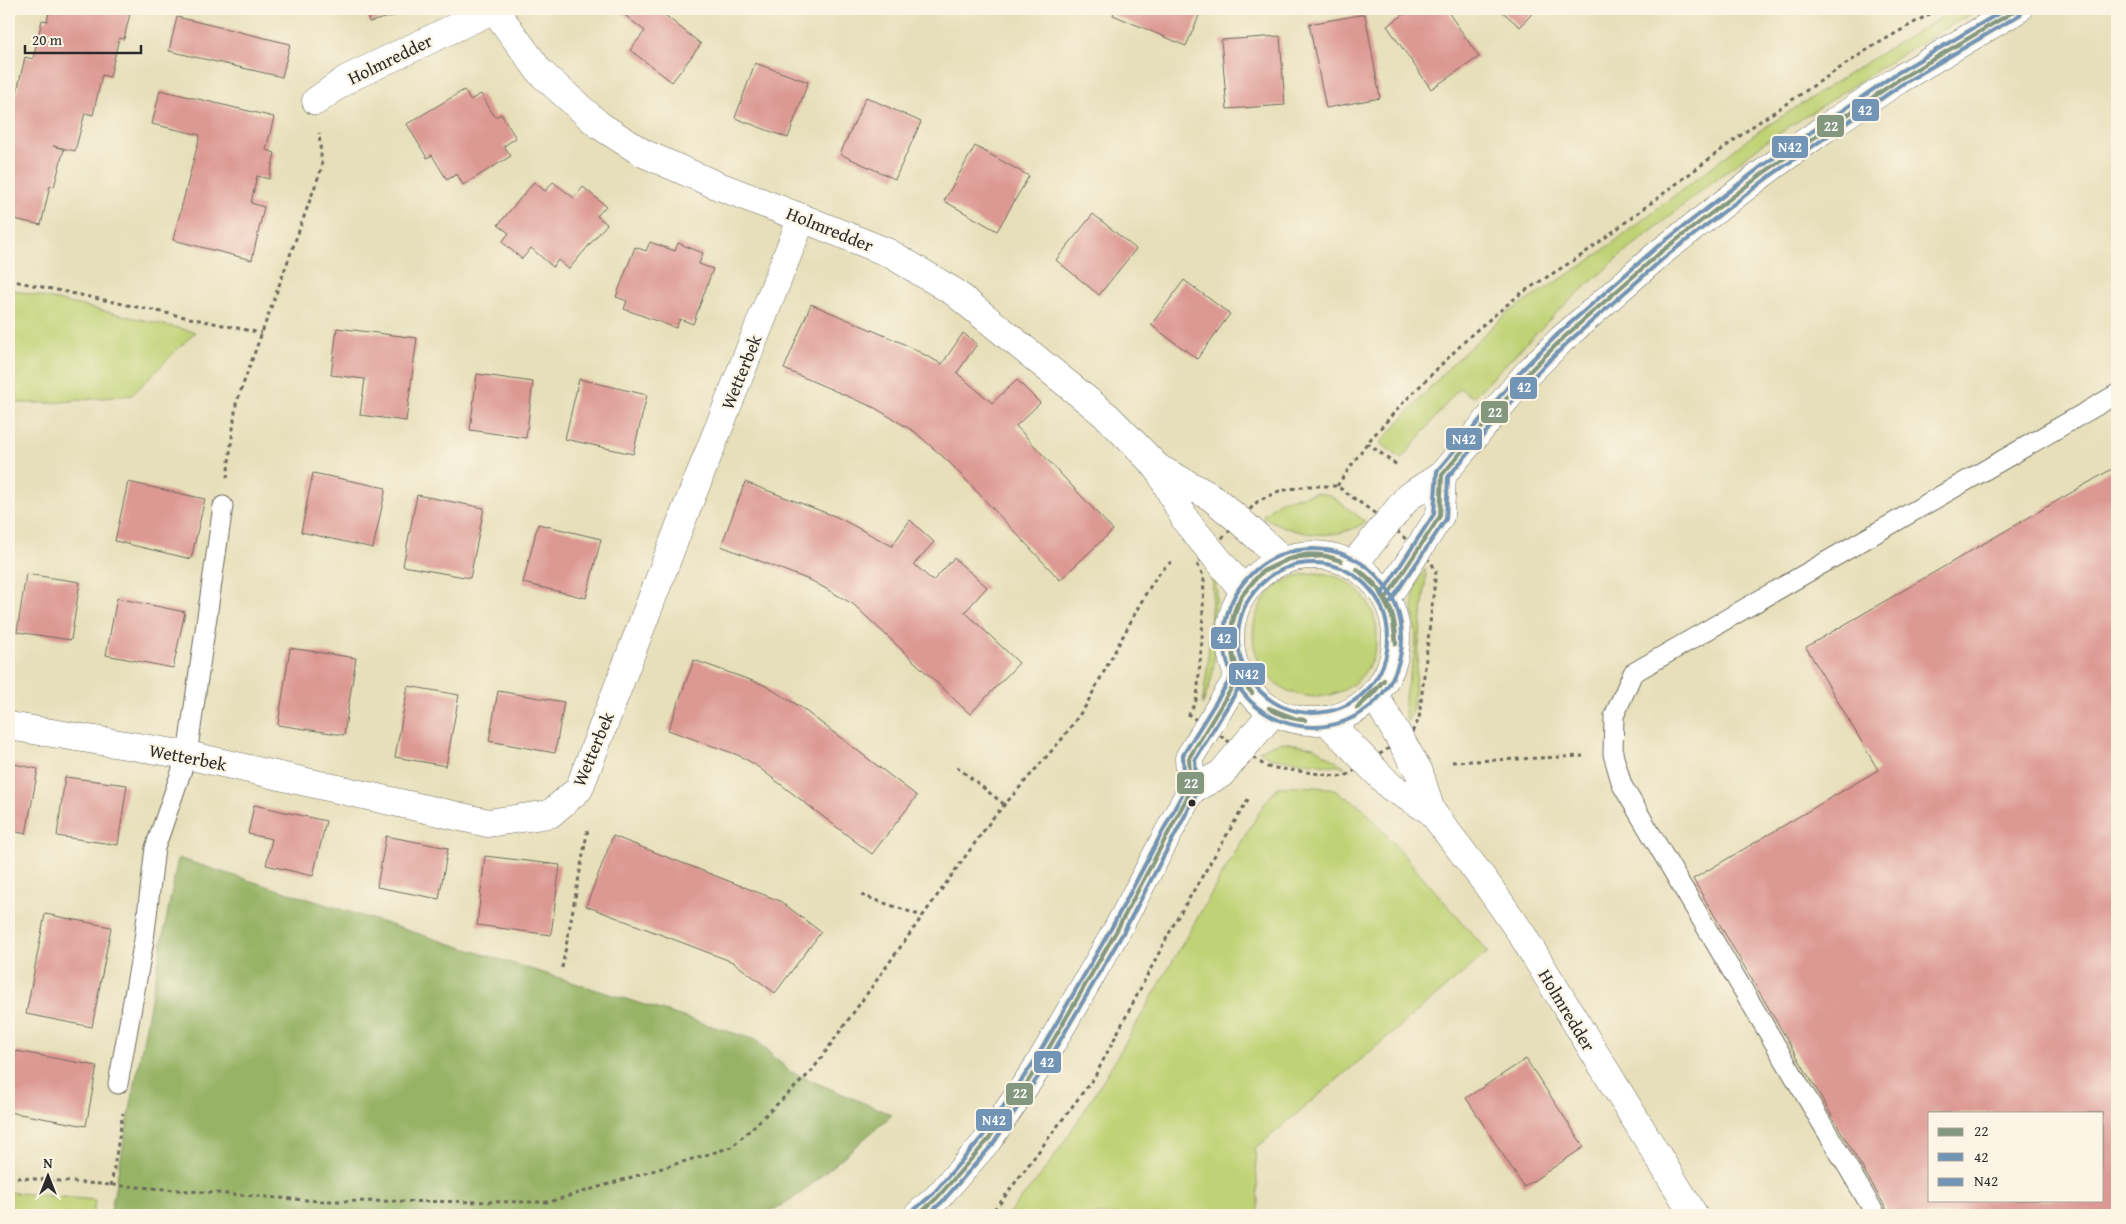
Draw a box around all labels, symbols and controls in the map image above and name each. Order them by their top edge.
scale bar [25,22,141,54]
street label: Holmredder [343,27,438,91]
text: 20 m [32,29,63,50]
line badge: 42 [1851,98,1880,122]
text: 42 [1858,100,1872,120]
line badge: 22 [1816,114,1845,138]
text: 22 [1824,116,1838,136]
line badge: N42 [1771,135,1809,159]
text: N42 [1778,137,1802,157]
street label: Holmredder [782,199,878,259]
street label: Wetterbek [714,330,769,413]
line badge: 42 [1509,376,1538,400]
text: 42 [1517,377,1531,397]
line badge: 22 [1480,400,1509,424]
text: 22 [1488,402,1502,422]
line badge: N42 [1445,427,1483,451]
text: N42 [1452,429,1476,449]
line badge: 42 [1210,626,1238,650]
text: 42 [1217,628,1231,648]
line badge: N42 [1228,662,1266,686]
text: N42 [1235,664,1259,684]
street label: Wetterbek [565,707,621,790]
street label: Wetterbek [147,736,230,778]
line badge: 22 [1176,771,1205,795]
text: 22 [1184,773,1198,793]
unlabelled marker [1187,798,1197,808]
street label: Holmredder [1532,964,1602,1057]
line badge: 42 [1033,1050,1062,1074]
text: 42 [1040,1052,1054,1072]
line badge: 22 [1005,1082,1034,1106]
text: 22 [1013,1083,1027,1103]
line badge: N42 [975,1108,1013,1132]
text: N42 [982,1110,1006,1130]
legend [1928,1112,2104,1202]
text: 22 [1974,1120,1988,1141]
text: 42 [1974,1146,1988,1167]
north arrow [22,1152,72,1202]
text: N [43,1153,53,1173]
text: N42 [1974,1170,1998,1191]

